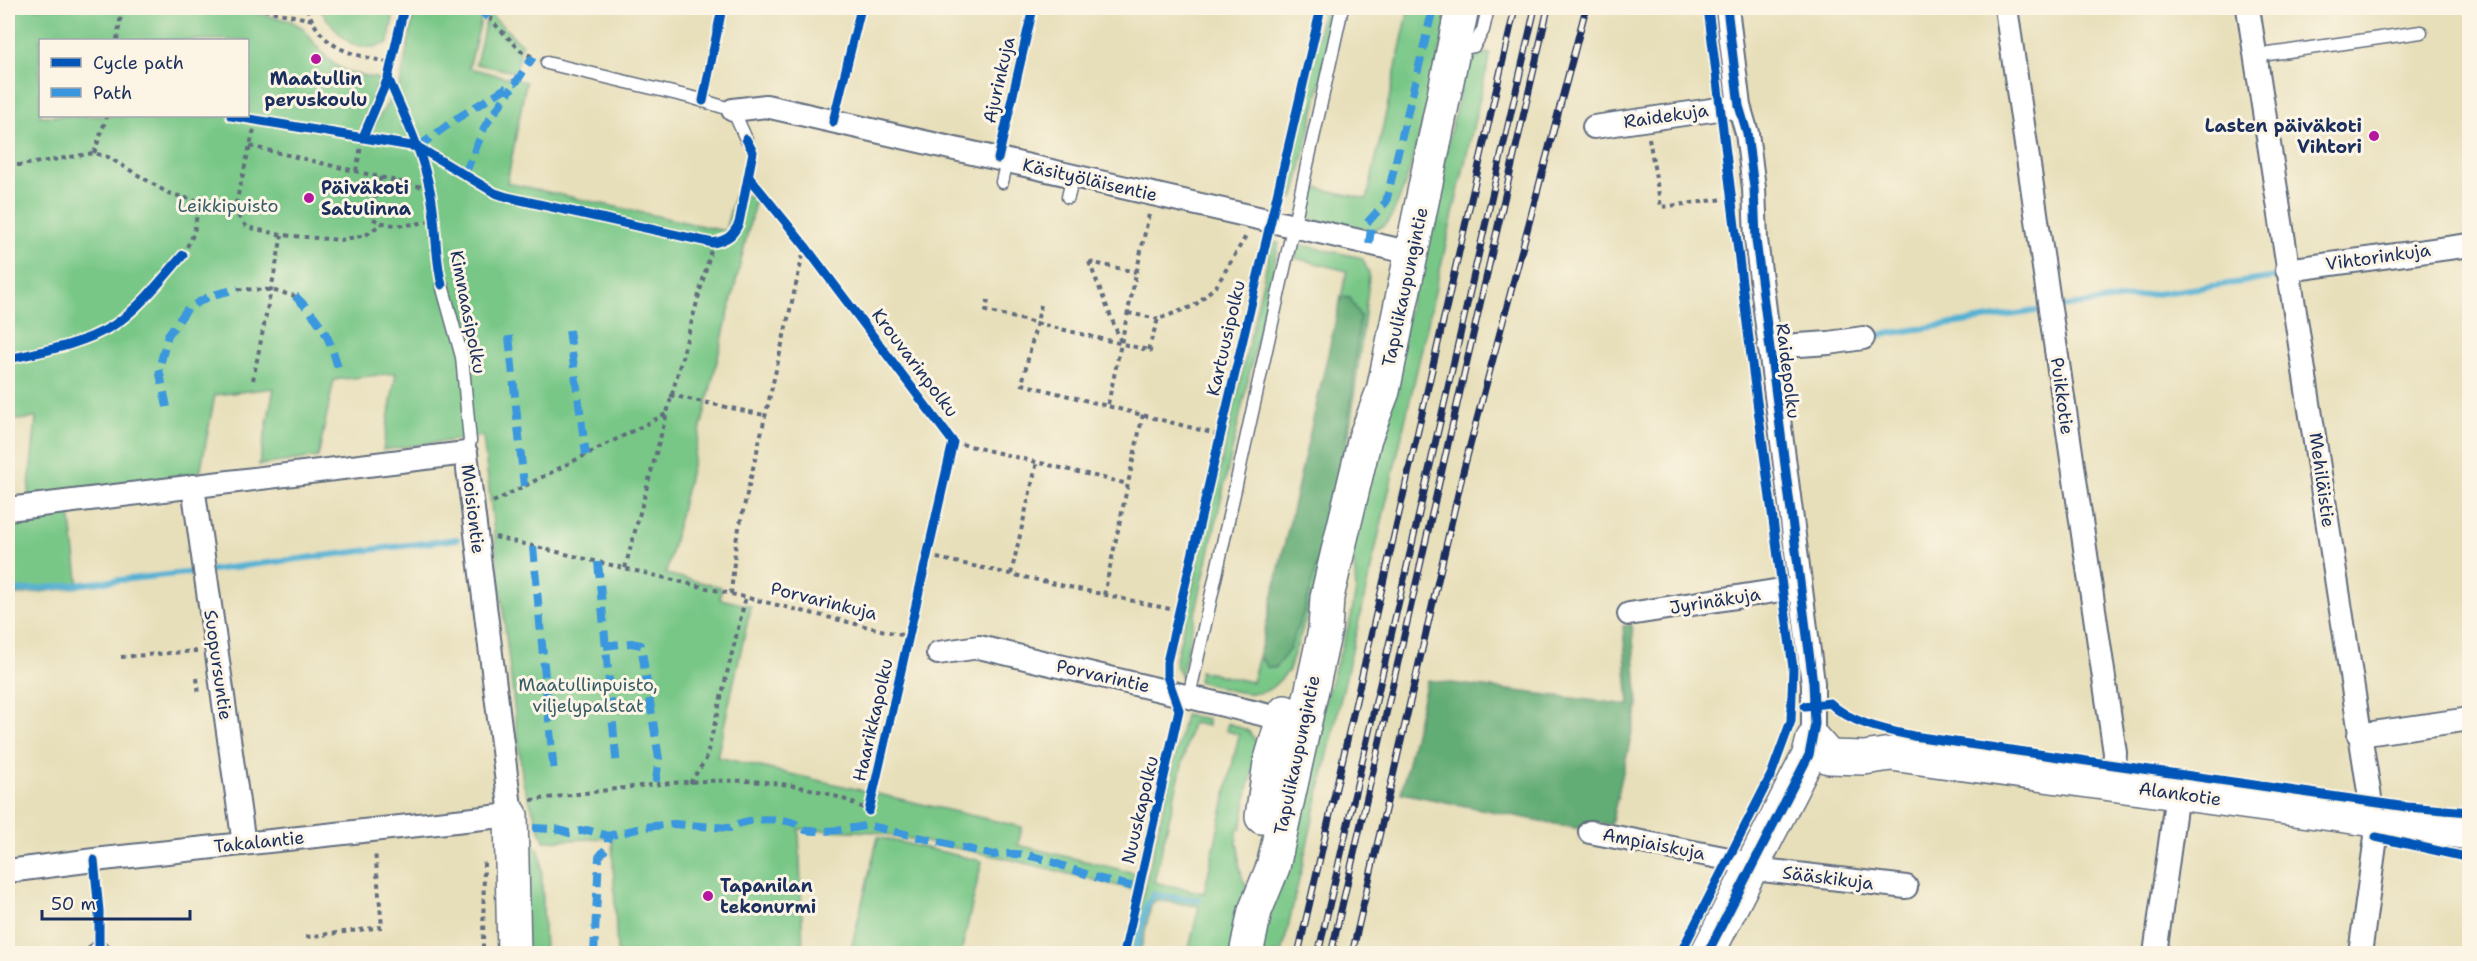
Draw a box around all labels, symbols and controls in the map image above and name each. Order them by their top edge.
street label: Ajurinkuja [977,34,1021,126]
legend [39,39,249,117]
text: Cycle path [93,51,184,75]
marker: Maatullin peruskoulu [309,52,323,66]
place label: Maatullin peruskoulu [265,67,368,112]
text: Path [93,81,132,105]
street label: Raidekuja [1622,98,1710,134]
place label: Lasten päiväkoti Vihtori [2205,114,2362,159]
marker: Lasten päiväkoti Vihtori [2367,129,2381,143]
street label: Käsityöläisentie [1020,153,1160,207]
place label: Päiväkoti Satulinna [321,176,412,221]
marker: Päiväkoti Satulinna [302,191,316,205]
park label: Leikkipuisto [178,194,279,218]
street label: Tapulikaupungintie [1376,205,1434,369]
street label: Vihtorinkuja [2324,238,2432,276]
street label: Kimnaasipolku [444,248,492,376]
street label: Kartuusipolku [1201,278,1251,398]
street label: Krouvarinpolku [866,304,964,422]
street label: Raidepolku [1770,322,1806,420]
street label: Puikkotie [2045,356,2079,436]
street label: Mehiläistie [2303,431,2341,529]
street label: Moisiontie [456,463,490,555]
street label: Porvarinkuja [768,576,880,626]
street label: Jyrinäkuja [1668,582,1762,620]
street label: Suopursuntie [198,608,238,722]
street label: Porvarintie [1054,654,1152,698]
street label: Haarikkapolku [847,656,899,784]
park label: Maatullinpuisto, viljelypalstat [518,673,658,718]
street label: Tapulikaupungintie [1268,673,1326,837]
street label: Nuuskapolku [1116,754,1164,866]
street label: Alankotie [2137,776,2223,812]
street label: Ampiaiskuja [1601,822,1707,866]
street label: Takalantie [213,825,305,859]
street label: Sääskikuja [1781,860,1875,896]
place label: Tapanilan tekonurmi [720,874,816,919]
scale bar [42,883,190,921]
marker: Tapanilan tekonurmi [701,889,715,903]
text: 50 m [51,892,96,916]

